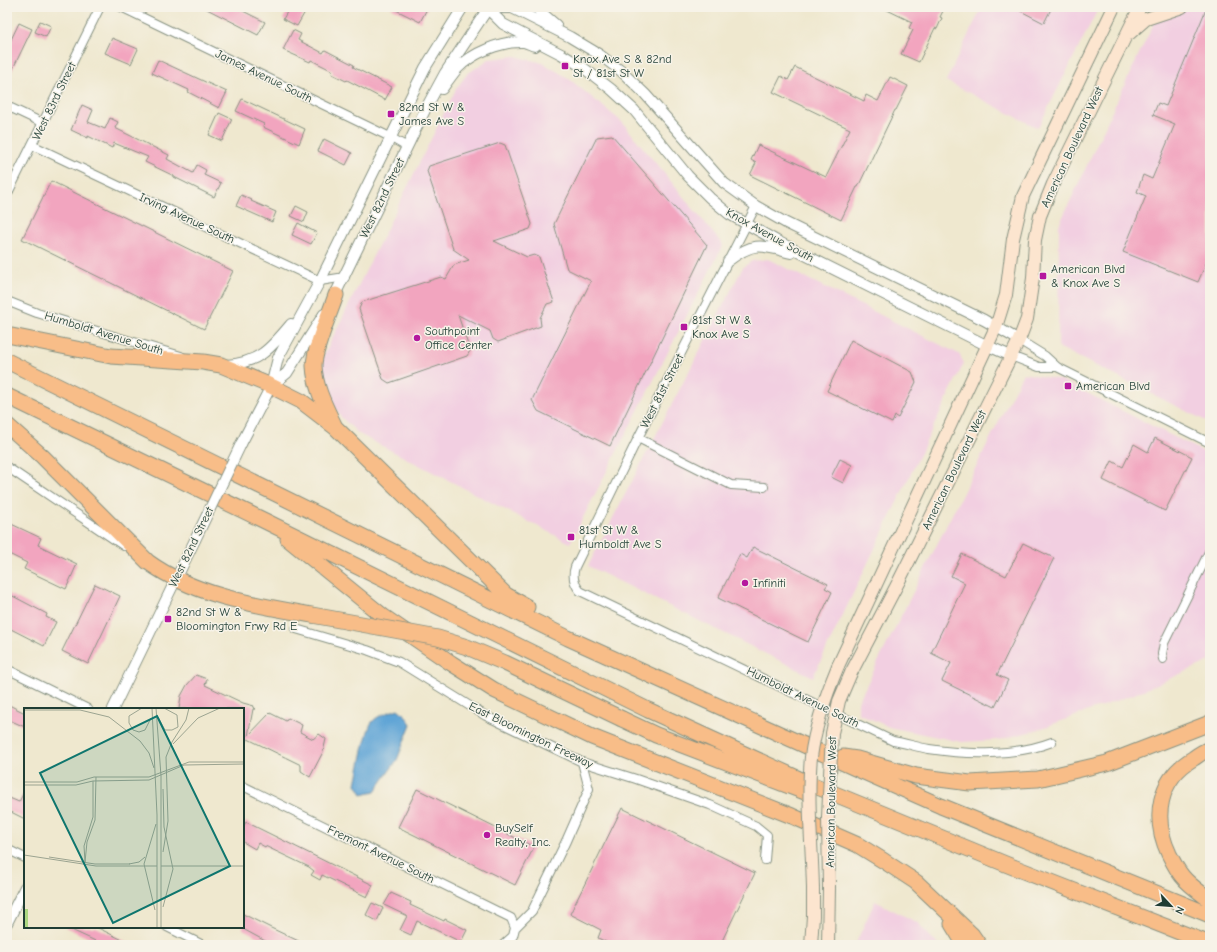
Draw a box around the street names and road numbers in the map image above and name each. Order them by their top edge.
street label: James Avenue South [213,46,315,106]
street label: West 83rd Street [29,59,79,142]
street label: American Boulevard West [1038,84,1106,209]
street label: West 82nd Street [357,155,408,240]
street label: Irving Avenue South [137,190,237,246]
street label: Knox Avenue South [723,205,817,265]
street label: Humboldt Avenue South [43,308,165,358]
street label: West 81st Street [637,351,687,430]
street label: American Boulevard West [919,407,989,532]
street label: West 82nd Street [166,504,217,589]
street label: Humboldt Avenue South [744,664,862,730]
street label: East Bloomington Freeway [467,699,596,771]
street label: American Boulevard West [823,736,839,868]
street label: Fremont Avenue South [325,822,437,886]

